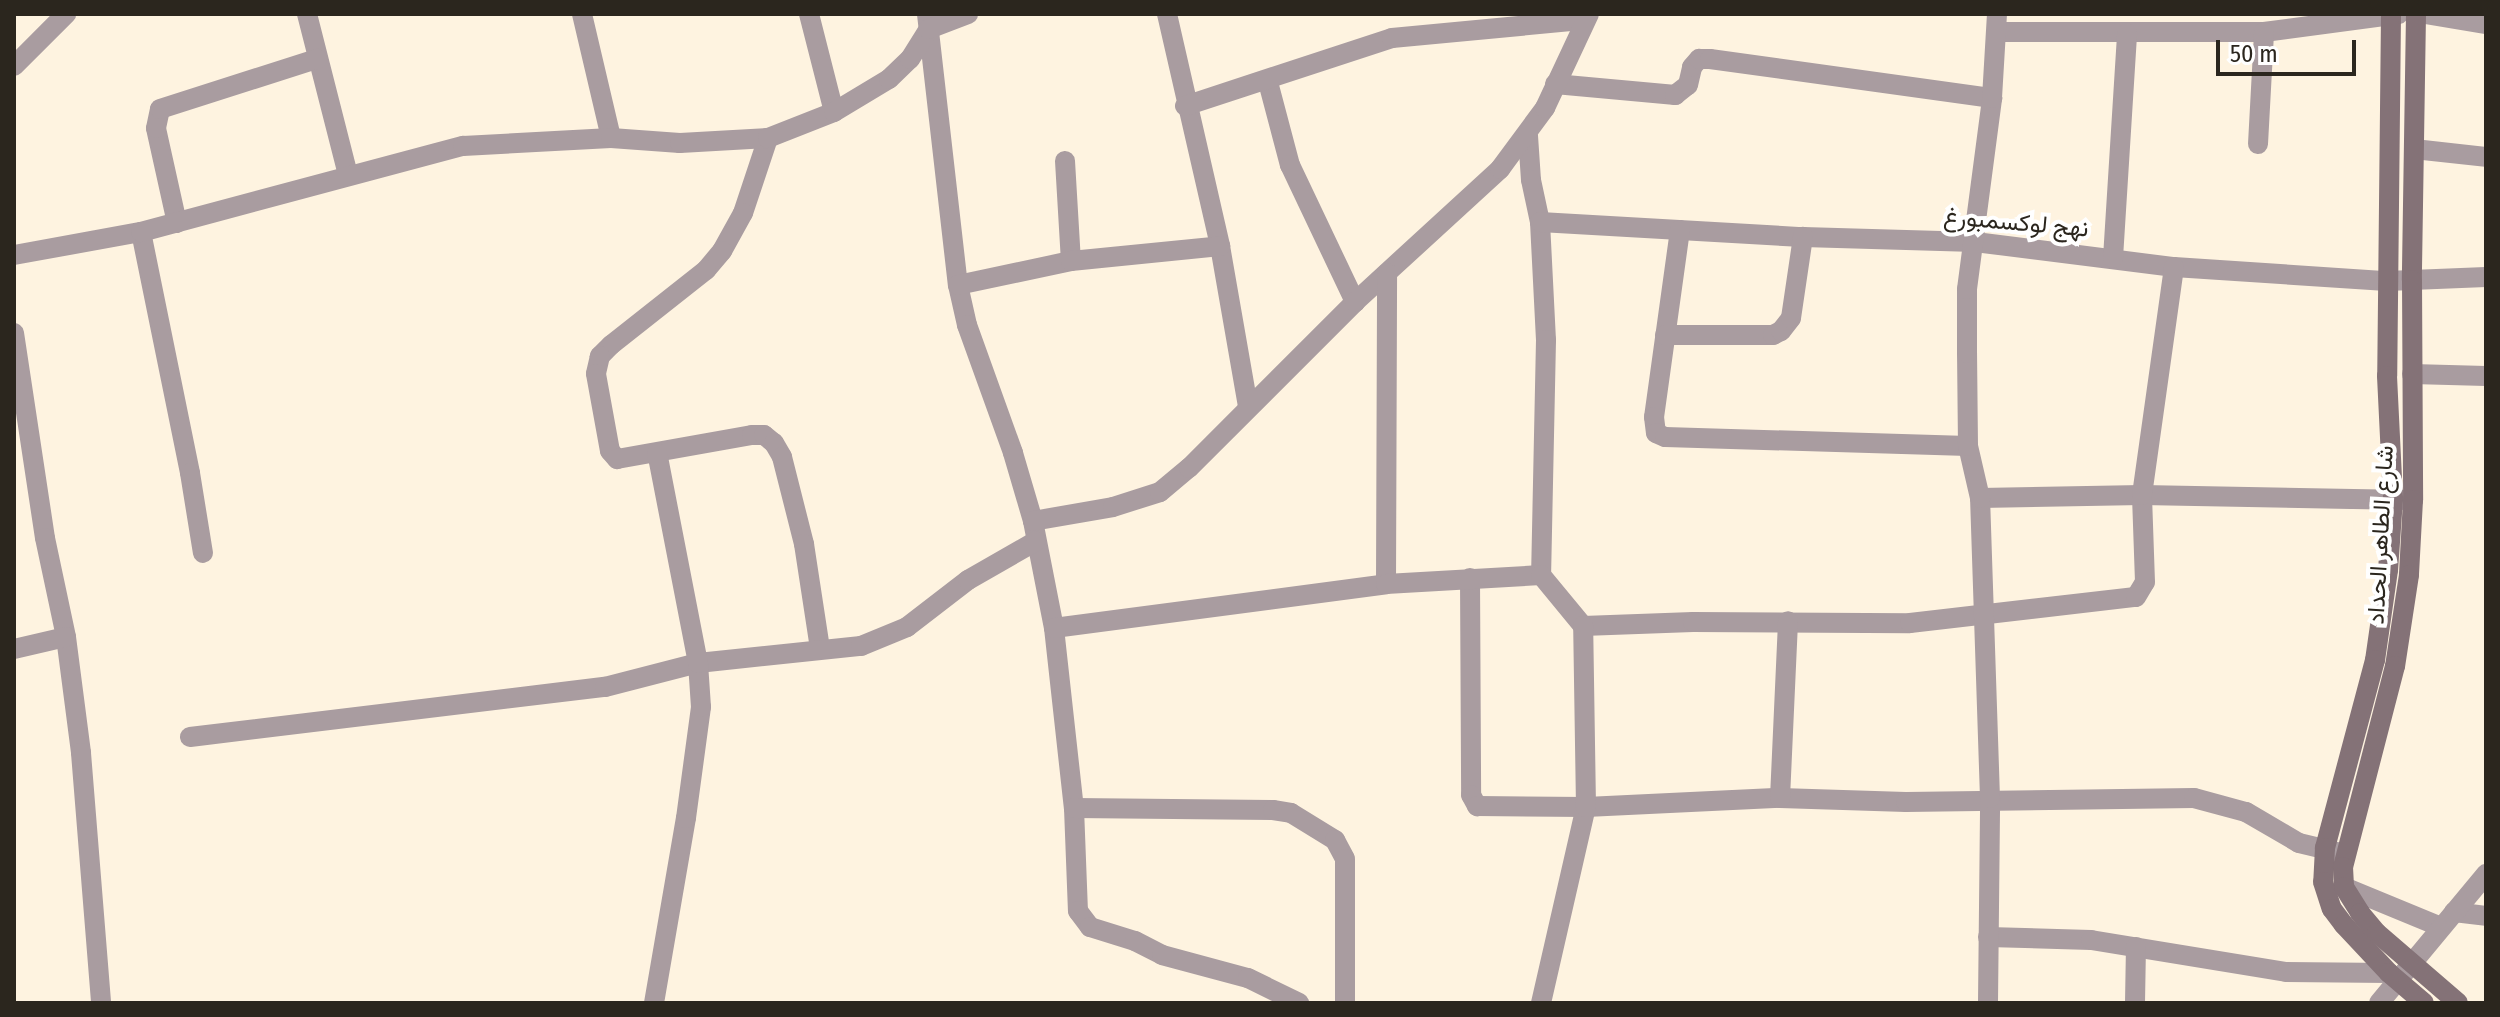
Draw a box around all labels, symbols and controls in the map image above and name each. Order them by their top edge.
scale bar [2220,24,2360,74]
text: 50 m [2230,40,2278,68]
street label: نهج لوكسمبورغ [1942,202,2090,244]
street label: شارع الطاهر الحداد [2362,445,2400,625]

